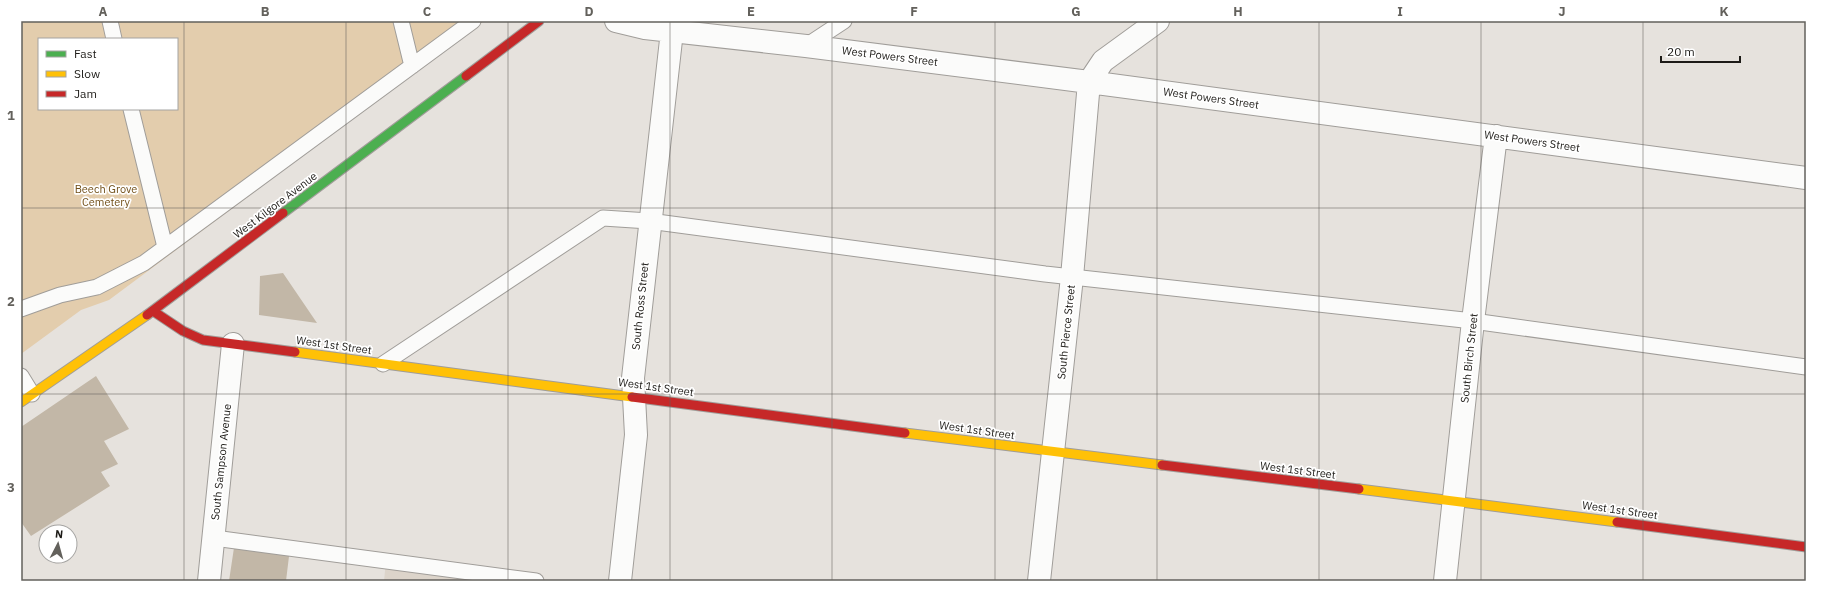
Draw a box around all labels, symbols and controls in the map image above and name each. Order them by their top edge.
text: A [99,3,108,20]
text: B [261,3,270,20]
text: C [423,3,432,20]
text: D [584,3,594,20]
text: E [747,3,755,20]
text: F [910,3,918,20]
text: G [1071,3,1081,20]
text: H [1233,3,1243,20]
text: I [1397,3,1403,20]
text: J [1558,3,1566,20]
text: K [1719,3,1729,20]
legend [38,38,178,110]
scale bar [1661,38,1740,64]
street label: West Powers Street [841,43,939,69]
text: 20 m [1667,44,1695,59]
text: Fast [74,46,97,61]
text: Slow [74,66,100,81]
street label: West Powers Street [1162,84,1260,112]
text: Jam [74,86,97,101]
text: 1 [7,107,15,124]
street label: West Powers Street [1483,127,1581,155]
street label: West Kilgore Avenue [230,169,320,241]
park label: Beech Grove Cemetery [75,182,137,209]
street label: South Ross Street [628,261,652,350]
street label: South Pierce Street [1054,284,1078,380]
text: 2 [7,293,15,310]
street label: South Birch Street [1457,312,1481,403]
street label: West 1st Street [295,333,373,357]
street label: West 1st Street [617,375,695,399]
street label: South Sampson Avenue [208,403,234,521]
street label: West 1st Street [938,418,1016,442]
street label: West 1st Street [1259,458,1337,482]
text: 3 [7,479,15,496]
street label: West 1st Street [1581,498,1659,522]
north arrow [38,524,78,564]
text: N [54,527,64,541]

